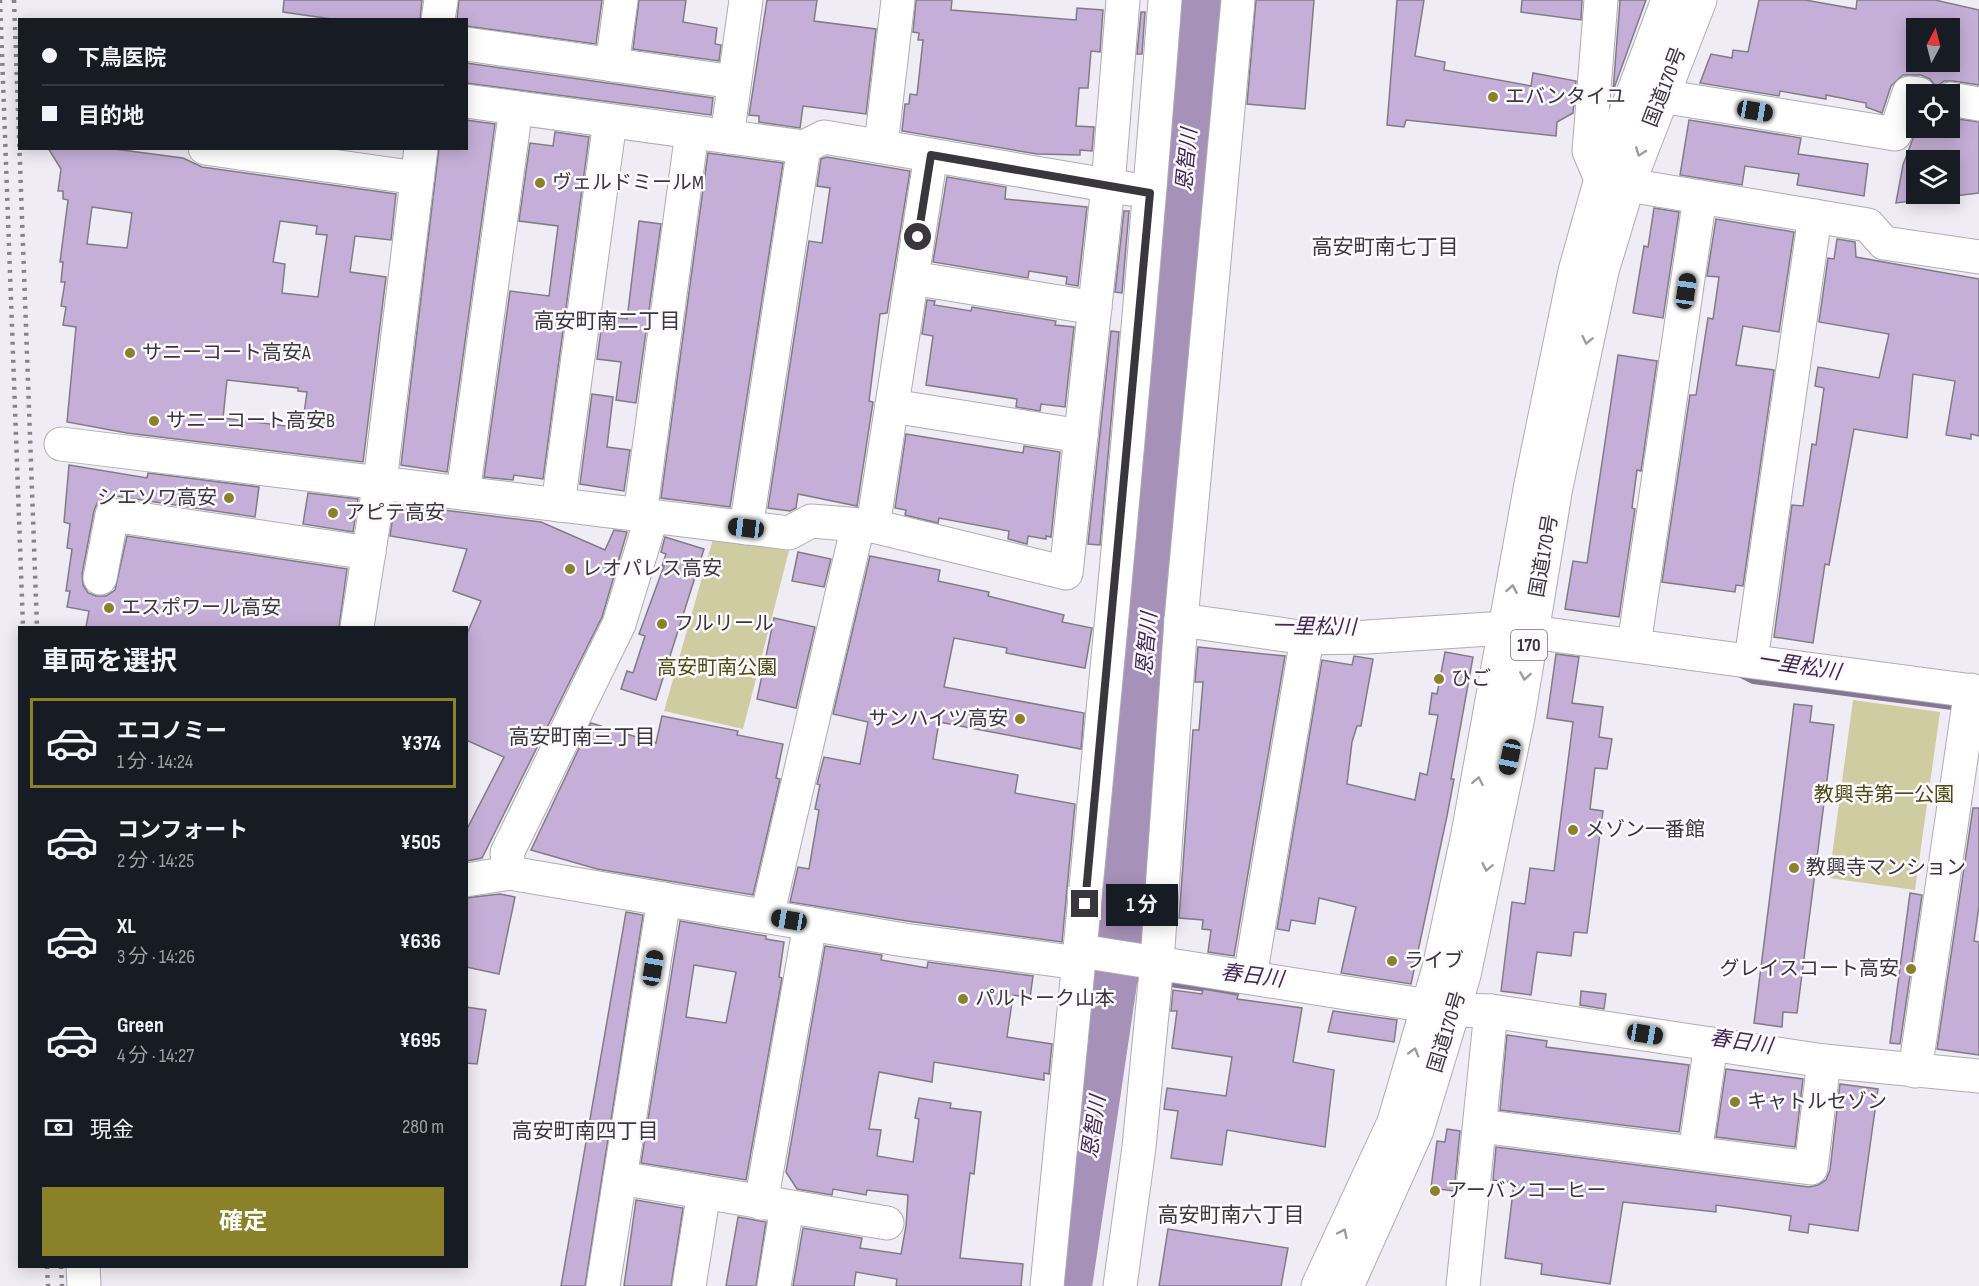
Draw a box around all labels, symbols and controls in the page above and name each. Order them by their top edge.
north arrow [1906,18,1960,72]
map controls [1906,18,1960,204]
street label: 国道170号 [1639,44,1691,130]
text: 下鳥医院 [78,45,166,72]
button: locate [1906,84,1960,138]
place label: エバンタイユ [1505,85,1626,109]
marker: エバンタイユ [1486,90,1500,104]
car [1736,99,1774,123]
text: 目的地 [78,103,144,130]
water label: 恩智川 [1172,126,1202,192]
one-way arrow [1635,146,1647,157]
button: layers [1906,150,1960,204]
place label: ヴェルドミールM [552,171,704,195]
marker: ヴェルドミールM [533,176,547,190]
route start [904,223,931,250]
district label: 高安町南七丁目 [1312,235,1459,260]
car [1675,272,1697,310]
district label: 高安町南二丁目 [534,309,681,334]
one-way arrow [1582,334,1595,344]
place label: サニーコート高安A [142,341,311,365]
marker: サニーコート高安A [123,346,137,360]
place label: サニーコート高安B [166,409,335,433]
marker: サニーコート高安B [147,414,161,428]
place label: シエソワ高安 [97,486,217,510]
marker: シエソワ高安 [222,491,236,505]
place label: アピテ高安 [345,501,445,525]
marker: アピテ高安 [326,506,340,520]
street label: 国道170号 [1525,513,1563,599]
car [727,517,765,539]
place label: レオパレス高安 [582,557,722,581]
marker: レオパレス高安 [563,562,577,576]
one-way arrow [1505,584,1518,594]
place label: エスポワール高安 [121,596,281,620]
marker: エスポワール高安 [102,601,116,615]
water label: 恩智川 [1132,610,1162,676]
place label: フルリール [674,612,774,636]
water label: 一里松川 [1272,614,1358,640]
marker: フルリール [655,617,669,631]
road number: 170 [1511,630,1547,660]
text: 車両を選択 [42,646,177,678]
water label: 一里松川 [1756,647,1844,685]
park label: 高安町南公園 [657,656,777,680]
place label: ひご [1451,667,1491,691]
one-way arrow [1519,671,1531,680]
marker: ひご [1432,672,1446,686]
place label: サンハイツ高安 [868,707,1008,731]
marker: サンハイツ高安 [1013,712,1027,726]
icon: car [45,716,99,770]
text: エコノミー [117,718,227,745]
district label: 高安町南三丁目 [509,725,656,750]
text: ¥374 [401,730,441,757]
car [1497,738,1523,776]
text: 1 分 · 14:24 [117,750,193,774]
one-way arrow [1471,776,1484,786]
park label: 教興寺第一公園 [1814,783,1954,807]
icon: car [45,815,99,869]
text: コンフォート [117,817,248,844]
place label: メゾン一番館 [1585,818,1705,842]
marker: メゾン一番館 [1566,823,1580,837]
text: ¥505 [400,829,441,856]
text: 2 分 · 14:25 [117,849,194,873]
place label: 教興寺マンション [1806,856,1966,880]
marker: 教興寺マンション [1787,861,1801,875]
one-way arrow [1481,862,1494,872]
callout: 1 分 [1106,883,1178,925]
route end [1071,890,1098,917]
text: 1 分 [1127,893,1157,917]
car [770,908,808,932]
text: XL [117,913,136,940]
icon: car [45,914,99,968]
text: ¥636 [399,928,441,955]
text: 3 分 · 14:26 [117,945,195,969]
car [641,949,665,987]
place label: ライブ [1404,949,1464,973]
marker: ライブ [1385,954,1399,968]
place label: グレイスコート高安 [1720,957,1899,981]
water label: 春日川 [1219,960,1287,992]
marker: グレイスコート高安 [1904,962,1918,976]
place label: パルトーク山本 [975,987,1115,1011]
street label: 国道170号 [1423,988,1471,1076]
marker: パルトーク山本 [956,992,970,1006]
text: Green [117,1012,164,1039]
icon: car [45,1013,99,1067]
car [1626,1022,1664,1046]
water label: 春日川 [1708,1025,1776,1059]
text: ¥695 [399,1027,441,1054]
text: 4 分 · 14:27 [117,1044,194,1068]
one-way arrow [1407,1047,1419,1058]
place label: キャトルセゾン [1747,1090,1887,1114]
water label: 恩智川 [1077,1092,1111,1160]
marker: キャトルセゾン [1728,1095,1742,1109]
icon: cash [42,1111,75,1144]
text: 280 m [402,1115,444,1139]
text: 現金 [90,1117,134,1144]
district label: 高安町南四丁目 [512,1119,659,1144]
place label: アーバンコーヒー [1447,1179,1607,1203]
marker: アーバンコーヒー [1428,1184,1442,1198]
button: 確定 [42,1187,444,1256]
district label: 高安町南六丁目 [1158,1203,1305,1228]
one-way arrow [1335,1228,1347,1239]

